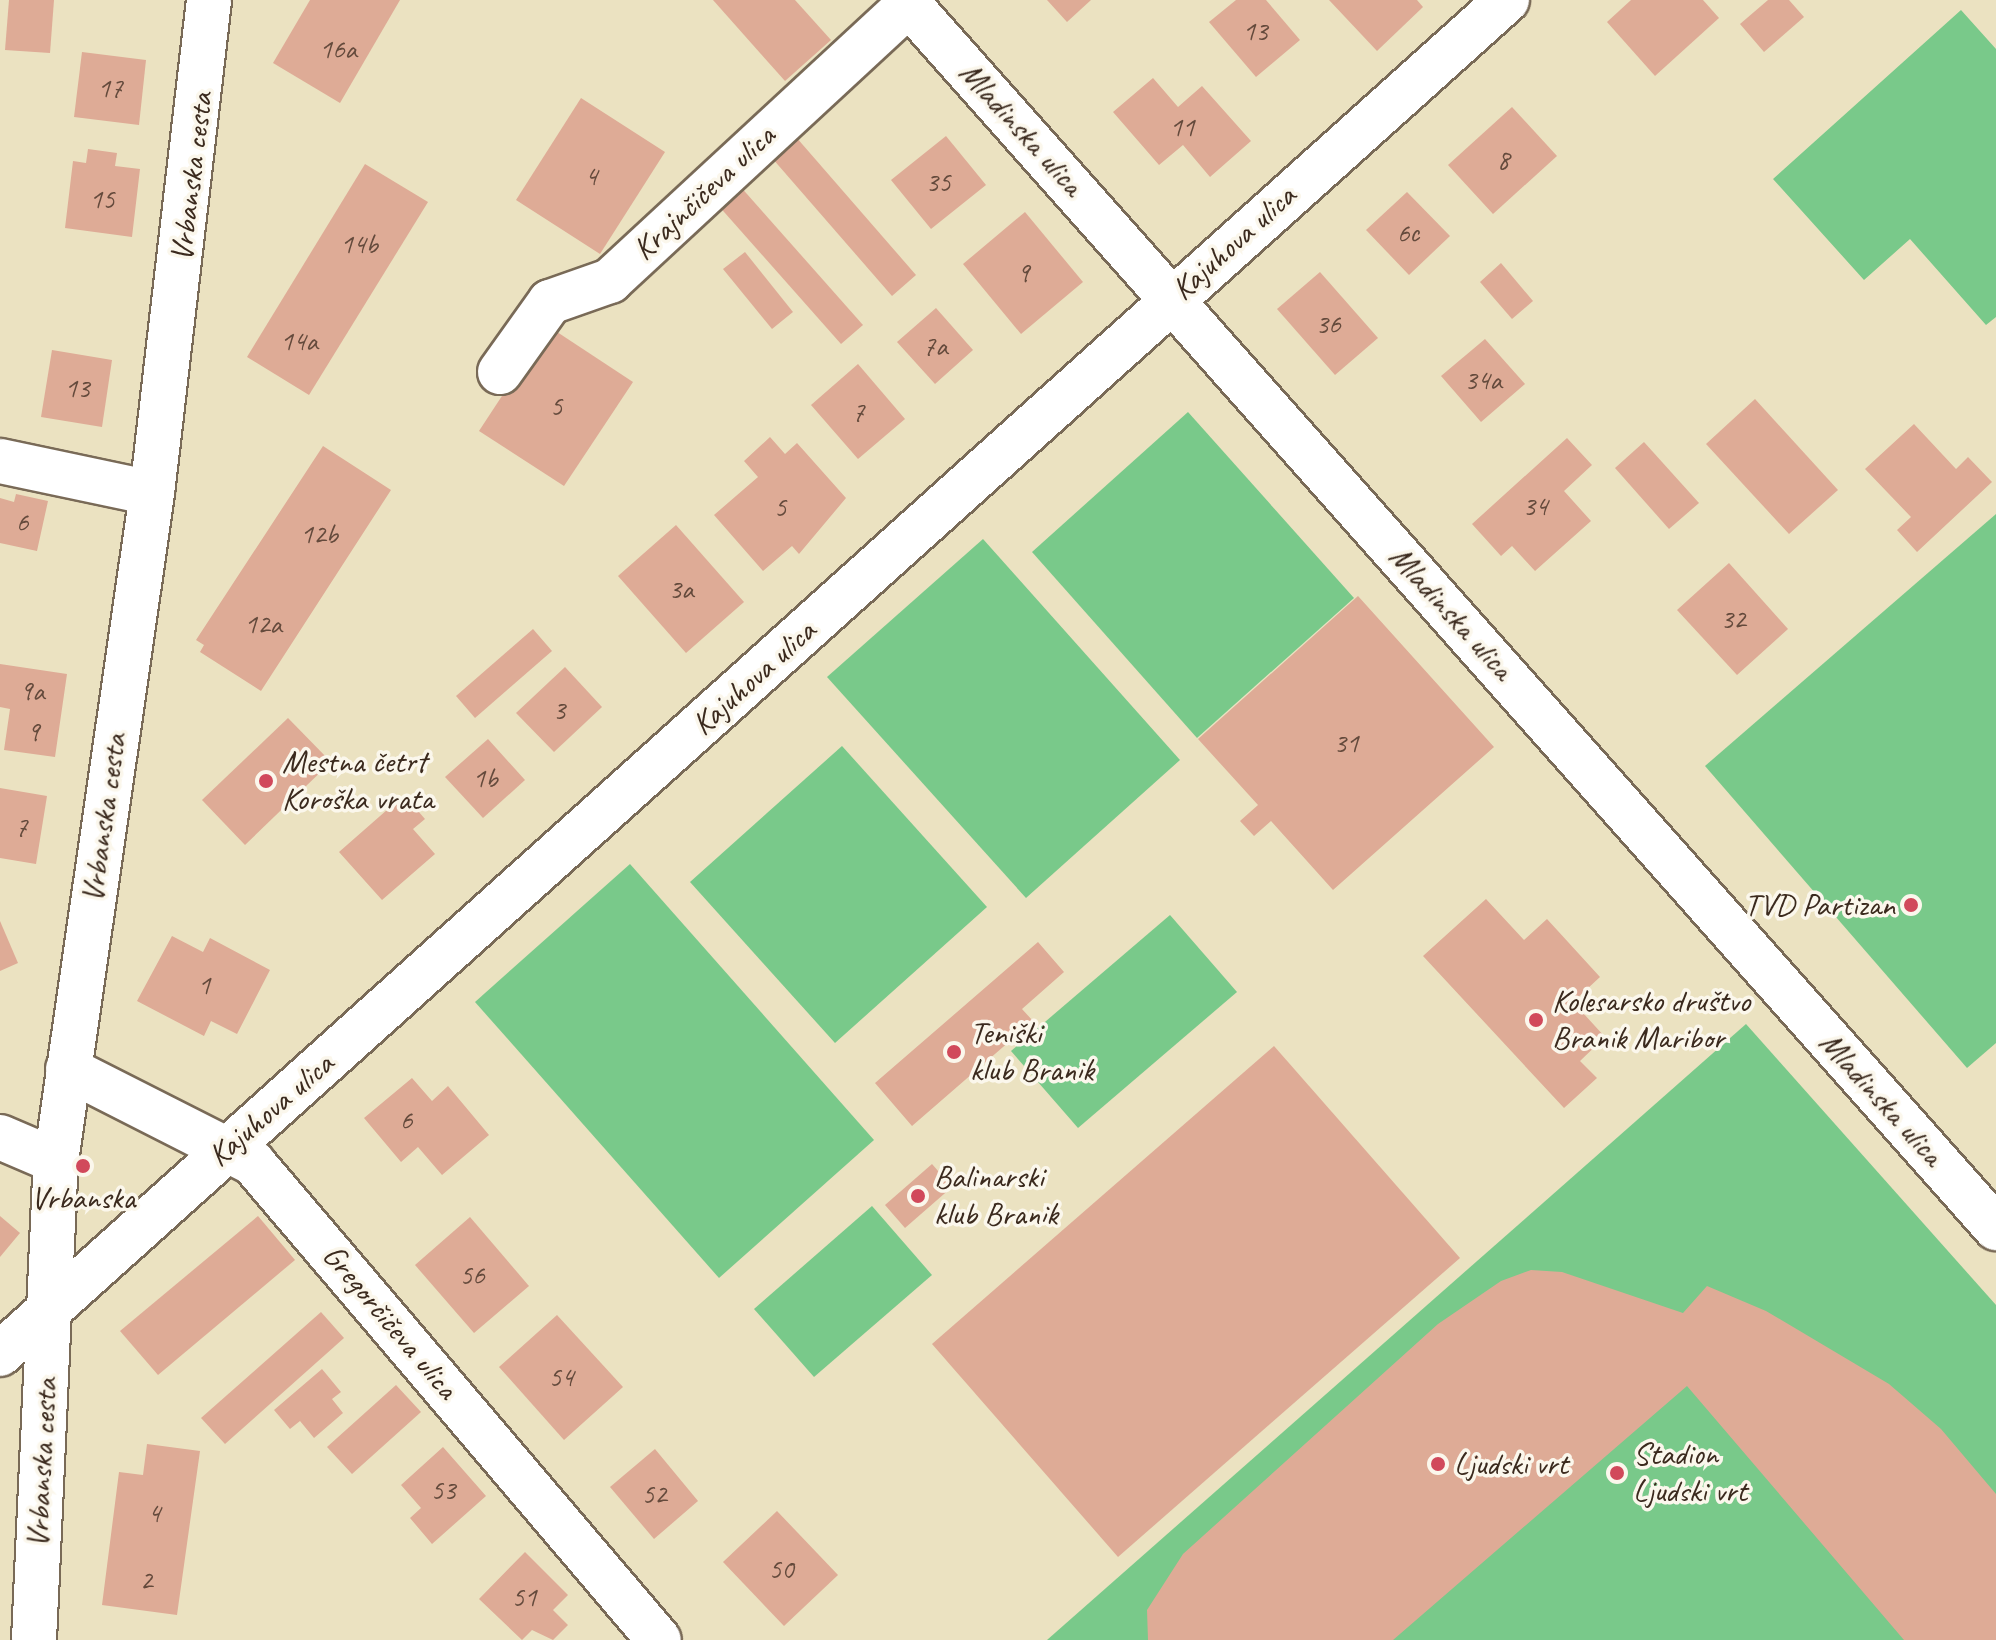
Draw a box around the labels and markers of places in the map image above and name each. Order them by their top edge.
place label: Mestna četrt Koroška vrata [282,744,434,819]
marker: Mestna četrt Koroška vrata [257,772,275,790]
place label: TVD Partizan [1744,886,1895,924]
marker: TVD Partizan [1902,896,1920,914]
place label: Kolesarsko društvo Branik Maribor [1552,983,1750,1058]
marker: Kolesarsko društvo Branik Maribor [1527,1011,1545,1029]
place label: Teniški klub Branik [970,1015,1095,1090]
marker: Teniški klub Branik [945,1043,963,1061]
marker: Vrbanska [74,1157,92,1175]
place label: Balinarski klub Branik [934,1159,1059,1234]
place label: Vrbanska [31,1179,135,1217]
marker: Balinarski klub Branik [909,1187,927,1205]
place label: Stadion Ljudski vrt [1633,1436,1747,1511]
place label: Ljudski vrt [1454,1445,1568,1483]
marker: Ljudski vrt [1429,1455,1447,1473]
marker: Stadion Ljudski vrt [1608,1464,1626,1482]

